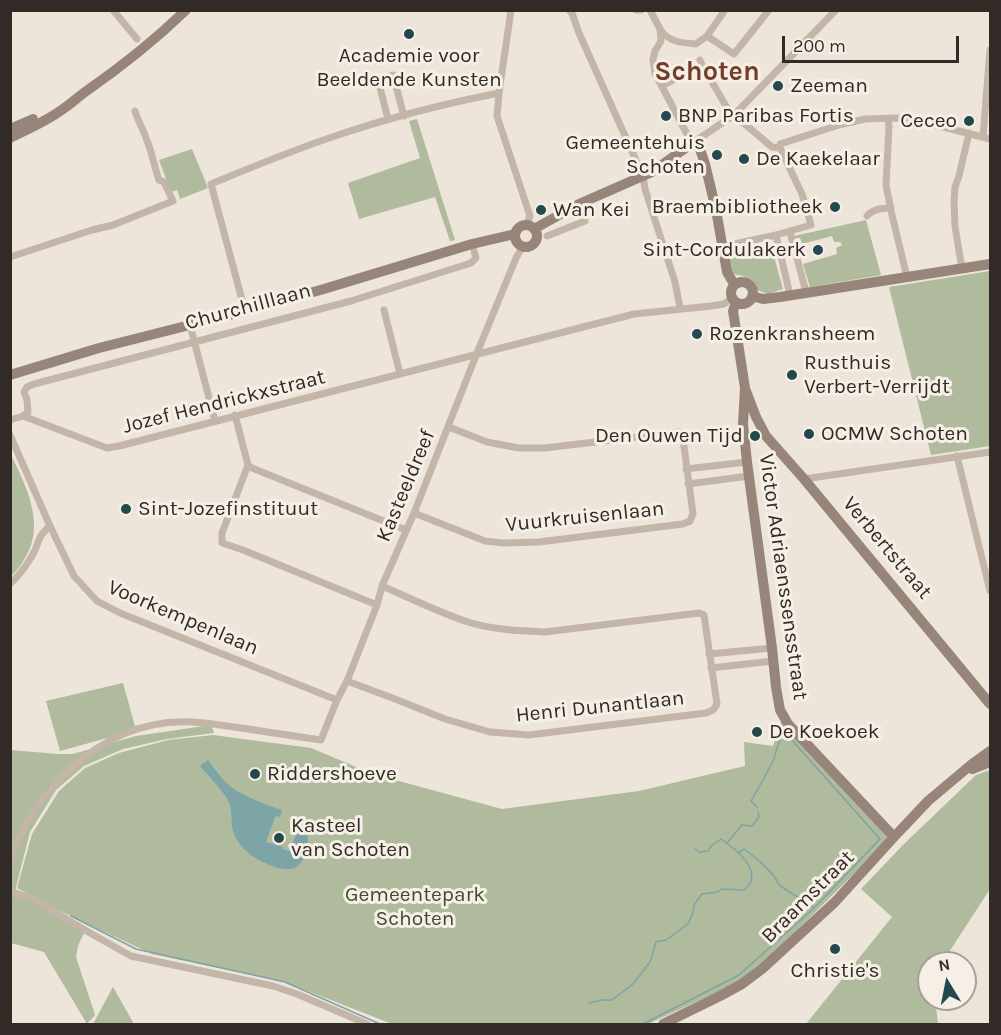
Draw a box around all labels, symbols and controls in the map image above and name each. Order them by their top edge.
scale bar [785,24,962,62]
marker: Academie voor Beeldende Kunsten [402,27,416,41]
text: 200 m [793,35,846,57]
place label: Academie voor Beeldende Kunsten [316,43,502,93]
district label: Schoten [654,56,760,88]
place label: Zeeman [790,73,868,99]
marker: Zeeman [771,79,785,93]
place label: BNP Paribas Fortis [678,103,854,129]
place label: Ceceo [900,108,957,134]
marker: BNP Paribas Fortis [659,109,673,123]
marker: Ceceo [962,114,976,128]
place label: Gemeentehuis Schoten [565,130,705,180]
place label: De Kaekelaar [756,146,880,172]
marker: Gemeentehuis Schoten [710,148,724,162]
marker: De Kaekelaar [737,152,751,166]
place label: Braembibliotheek [652,194,823,220]
place label: Wan Kei [553,197,630,223]
marker: Braembibliotheek [828,200,842,214]
marker: Wan Kei [534,203,548,217]
place label: Sint-Cordulakerk [643,237,806,263]
marker: Sint-Cordulakerk [811,243,825,257]
street label: Churchilllaan [182,278,314,336]
place label: Rozenkransheem [709,321,875,347]
marker: Rozenkransheem [690,327,704,341]
place label: Rusthuis Verbert-Verrijdt [804,350,950,400]
street label: Jozef Hendrickxstraat [120,365,328,439]
marker: Rusthuis Verbert-Verrijdt [785,368,799,382]
place label: OCMW Schoten [821,421,968,447]
place label: Den Ouwen Tijd [595,423,743,449]
street label: Kasteeldreef [371,426,441,546]
marker: OCMW Schoten [802,427,816,441]
marker: Den Ouwen Tijd [748,429,762,443]
street label: Victor Adriaenssensstraat [753,452,813,702]
street label: Verbertstraat [837,492,937,604]
place label: Sint-Jozefinstituut [138,496,318,522]
street label: Vuurkruisenlaan [504,496,666,538]
marker: Sint-Jozefinstituut [119,502,133,516]
street label: Voorkempenlaan [104,575,262,661]
street label: Henri Dunantlaan [514,686,686,728]
place label: De Koekoek [769,719,880,745]
marker: De Koekoek [750,725,764,739]
place label: Riddershoeve [267,761,397,787]
marker: Riddershoeve [248,767,262,781]
place label: Kasteel van Schoten [291,813,410,863]
marker: Kasteel van Schoten [272,831,286,845]
street label: Braamstraat [756,845,860,949]
park label: Gemeentepark Schoten [345,882,485,932]
marker: Christie's [828,942,842,956]
north arrow [917,951,977,1011]
text: N [937,954,951,975]
place label: Christie's [790,958,880,984]

